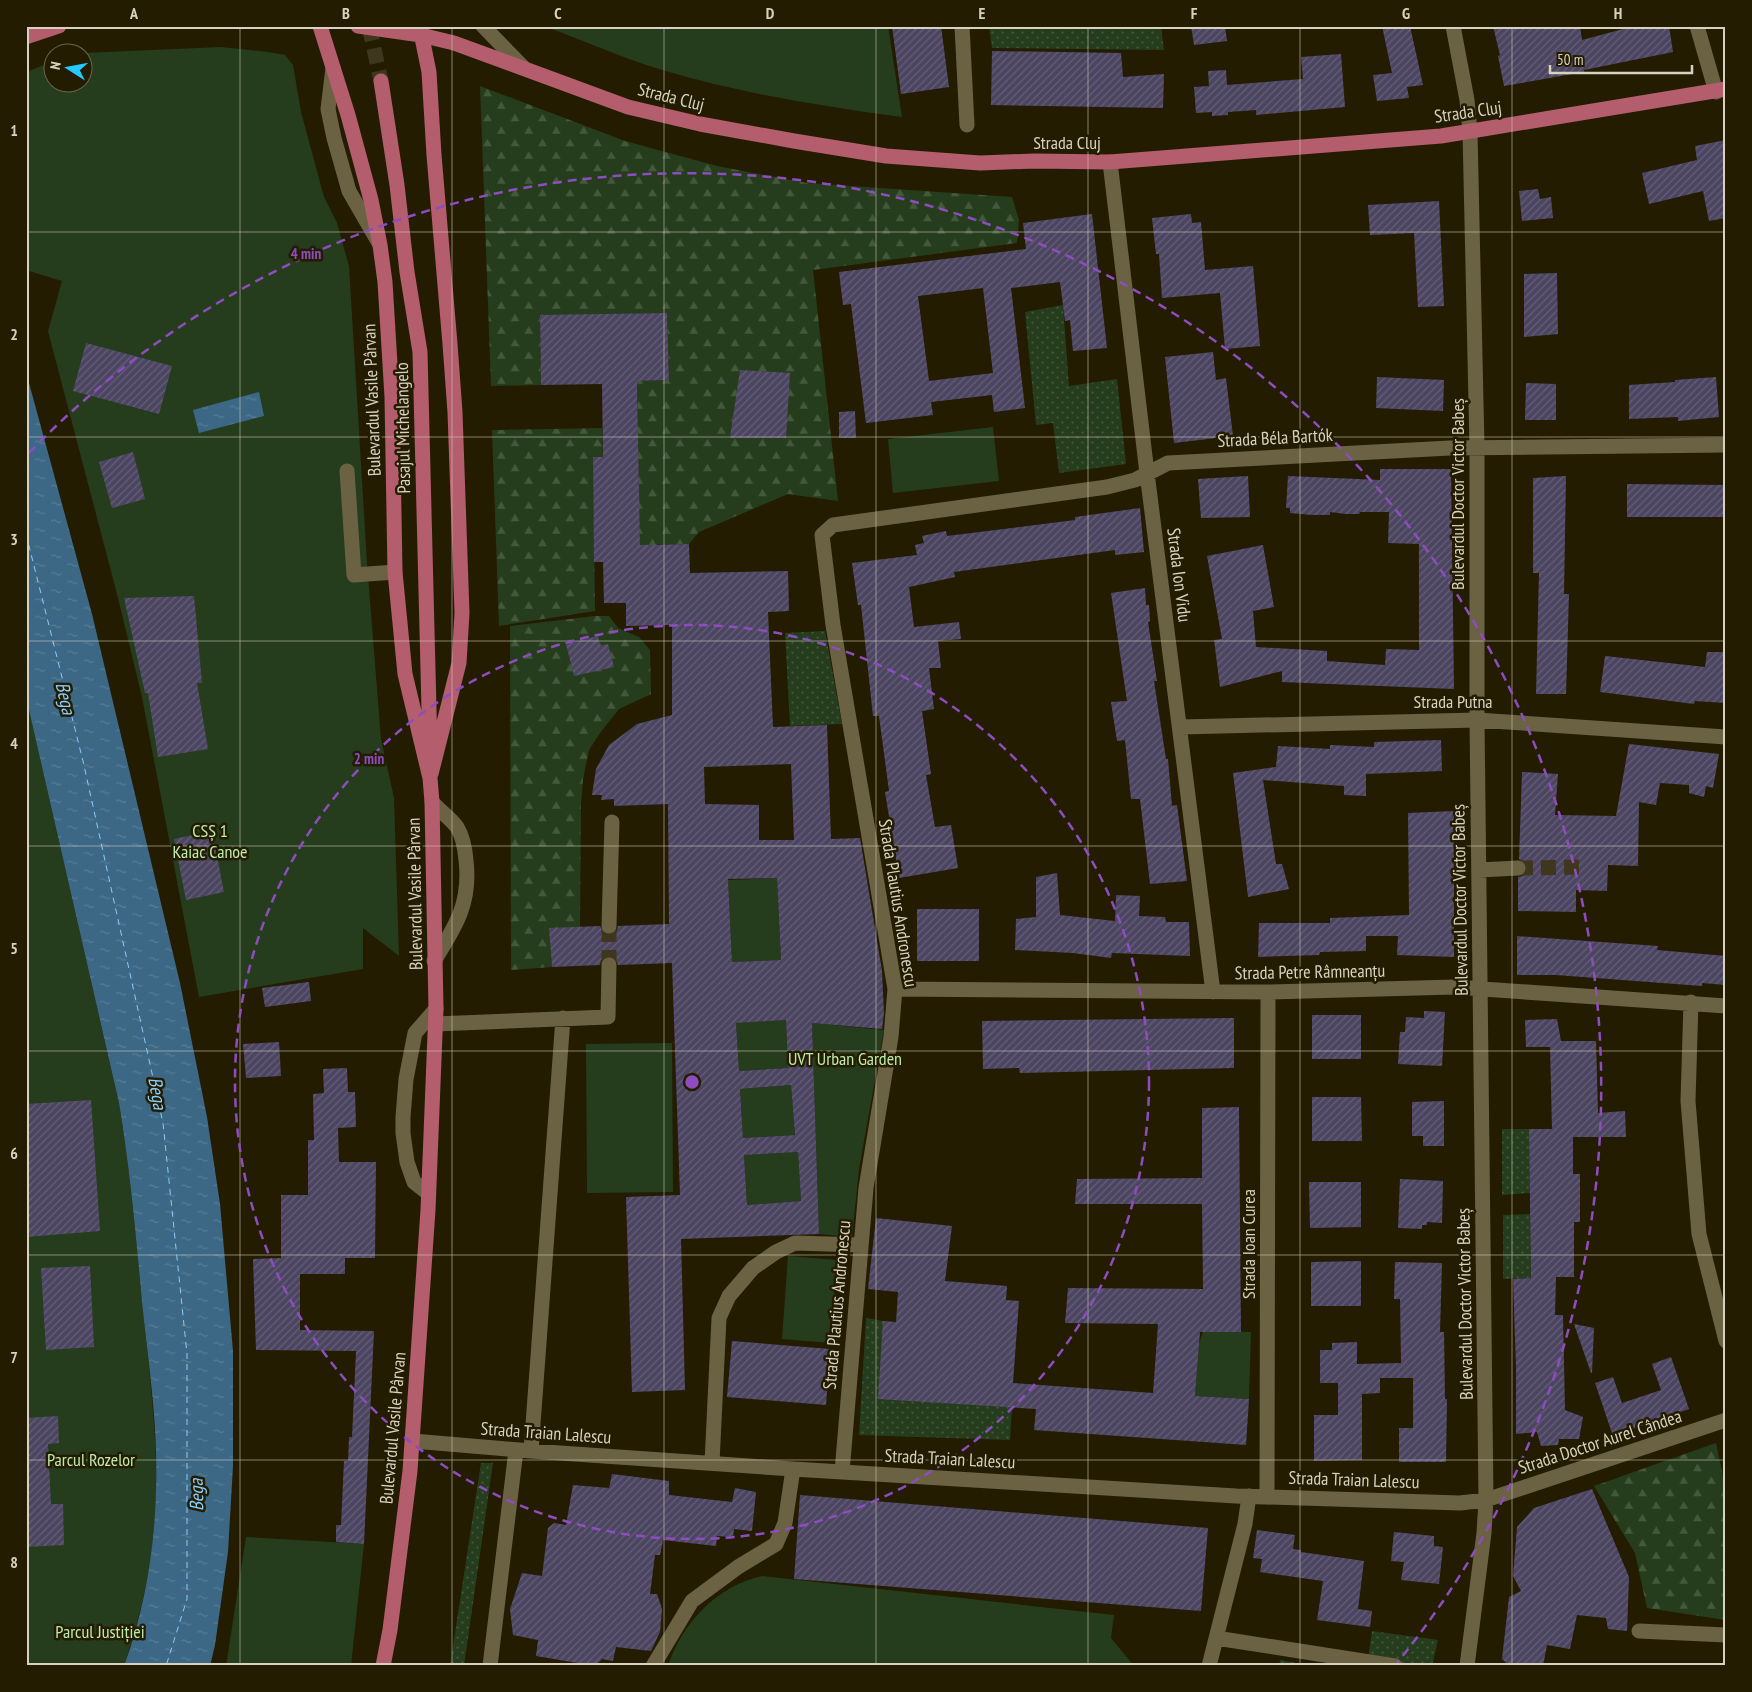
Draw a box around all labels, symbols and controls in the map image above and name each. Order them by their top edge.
text: A [129,3,139,23]
text: B [342,3,350,23]
text: C [554,3,562,23]
text: D [766,3,775,23]
text: E [979,3,986,23]
text: F [1191,3,1198,23]
text: G [1402,3,1410,23]
text: H [1614,3,1622,23]
north arrow [42,42,92,92]
scale bar [1550,42,1692,74]
text: 50 m [1557,50,1583,69]
text: N [46,60,65,71]
street label: Strada Cluj [635,77,707,116]
street label: Strada Cluj [1433,95,1503,128]
text: 1 [10,120,18,140]
street label: Strada Cluj [1033,131,1101,154]
text: 4 min [291,244,321,263]
street label: Bulevardul Vasile Pârvan [357,323,386,477]
text: 2 [10,324,18,344]
street label: Pasajul Michelangelo [390,362,415,494]
street label: Bulevardul Doctor Victor Babeș [1446,398,1469,590]
street label: Strada Béla Bartók [1217,423,1333,452]
street label: Strada Ion Vidu [1162,527,1197,623]
text: 3 [10,529,18,549]
water label: Bega [51,679,82,718]
street label: Strada Putna [1413,690,1493,713]
text: 4 [10,733,18,753]
text: 2 min [354,749,384,768]
street label: Bulevardul Doctor Victor Babeș [1446,804,1473,996]
street label: Strada Plautius Andronescu [874,817,923,988]
street label: Bulevardul Vasile Pârvan [402,818,427,970]
park label: CSȘ 1 Kaiac Canoe [172,819,248,863]
text: 5 [10,938,18,958]
street label: Strada Petre Râmneanțu [1235,959,1385,984]
park label: UVT Urban Garden [788,1047,902,1070]
centre of rings [683,1073,701,1091]
water label: Bega [143,1075,173,1112]
text: 6 [10,1143,18,1163]
street label: Strada Ioan Curea [1237,1189,1260,1299]
street label: Bulevardul Doctor Victor Babeș [1451,1208,1478,1400]
street label: Strada Plautius Andronescu [818,1219,855,1390]
text: 7 [10,1347,18,1367]
street label: Bulevardul Vasile Pârvan [374,1351,411,1505]
street label: Strada Doctor Aurel Cândea [1515,1404,1685,1479]
street label: Strada Traian Lalescu [480,1416,612,1449]
street label: Strada Traian Lalescu [884,1444,1016,1473]
park label: Parcul Rozelor [47,1448,135,1471]
street label: Strada Traian Lalescu [1288,1466,1420,1493]
water label: Bega [184,1477,208,1511]
text: 8 [10,1552,18,1572]
park label: Parcul Justiției [55,1620,145,1643]

